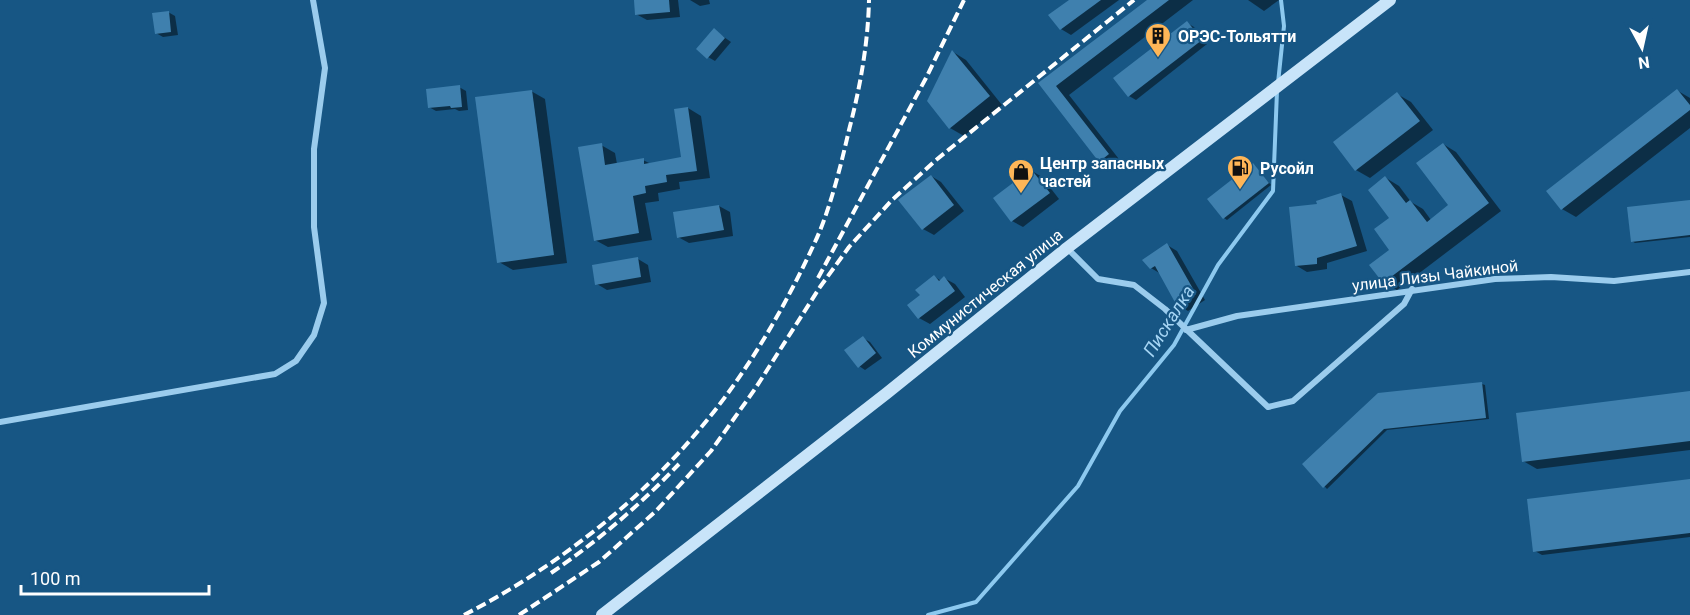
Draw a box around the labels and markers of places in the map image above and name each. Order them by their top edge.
building icon: ОРЭС-Тольятти [1143,21,1173,59]
place label: ОРЭС-Тольятти [1178,27,1296,46]
fuel station icon: Русойл [1225,153,1255,191]
place label: Центр запасных частей [1040,154,1165,191]
shop icon: Центр запасных частей [1006,157,1036,195]
place label: Русойл [1260,159,1314,178]

